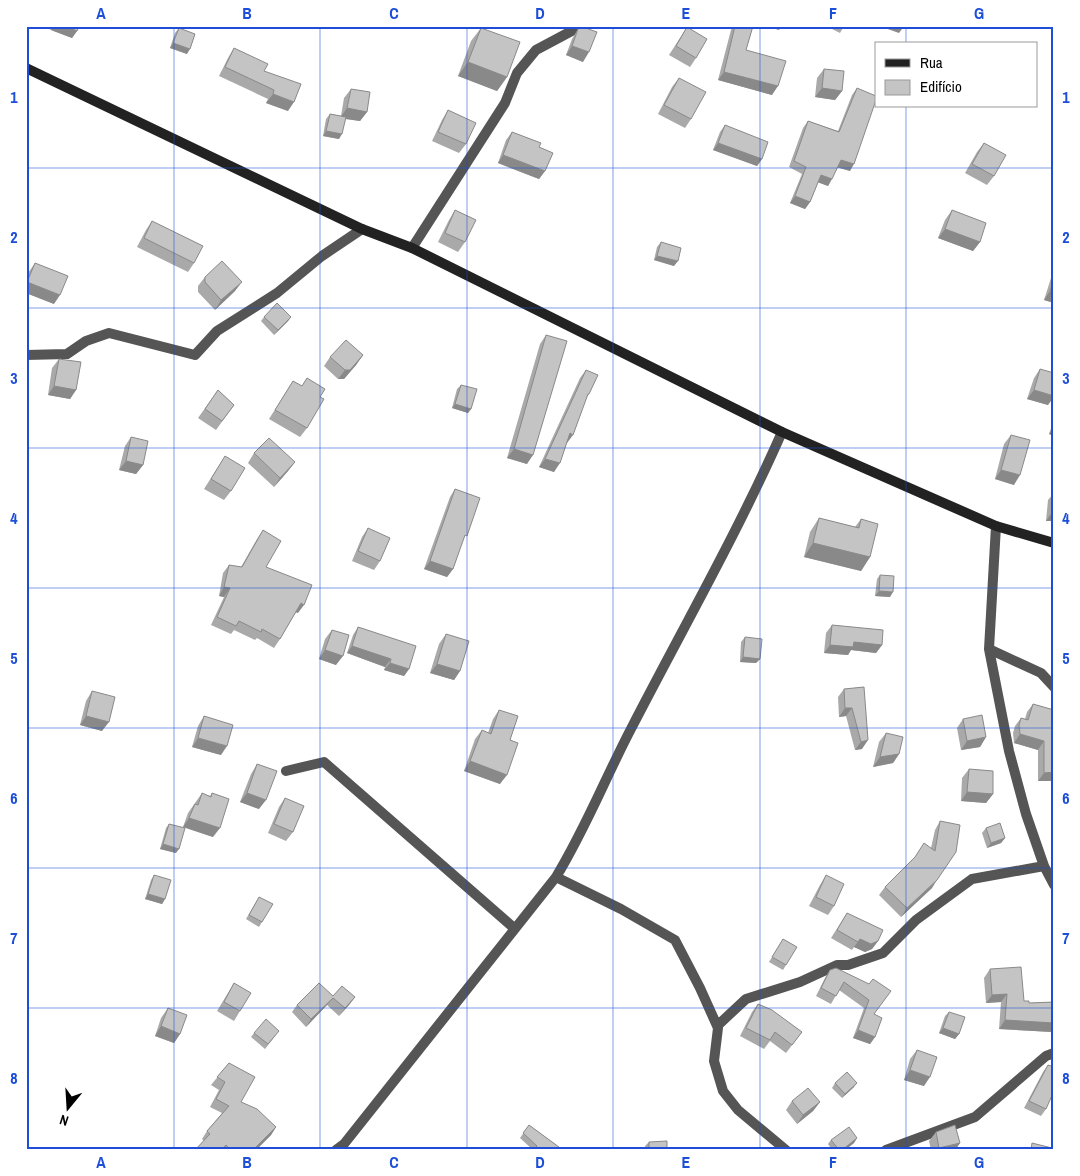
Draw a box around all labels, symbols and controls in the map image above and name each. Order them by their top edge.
text: A [96,2,106,24]
text: B [242,2,252,24]
text: C [389,2,399,24]
text: D [535,2,545,24]
text: E [682,2,691,24]
text: F [829,2,837,24]
text: G [974,2,984,24]
legend [875,42,1038,108]
text: Rua [920,52,943,73]
text: Edifício [920,76,962,97]
text: 1 [10,86,18,108]
text: 1 [1062,86,1070,108]
text: 2 [10,226,18,248]
text: 2 [1062,226,1070,248]
text: 3 [10,367,18,389]
text: 3 [1062,367,1070,389]
text: 4 [10,507,18,529]
text: 4 [1062,507,1070,529]
text: 5 [10,647,18,669]
text: 5 [1062,647,1070,669]
text: 6 [10,787,18,809]
text: 6 [1062,787,1070,809]
text: 7 [10,927,18,949]
text: 7 [1062,927,1070,949]
text: 8 [10,1067,18,1089]
text: 8 [1062,1067,1070,1089]
north arrow [42,1084,92,1134]
text: N [57,1111,71,1130]
text: A [96,1151,106,1173]
text: B [242,1151,252,1173]
text: C [389,1151,399,1173]
text: D [535,1151,545,1173]
text: E [682,1151,691,1173]
text: F [829,1151,837,1173]
text: G [974,1151,984,1173]

